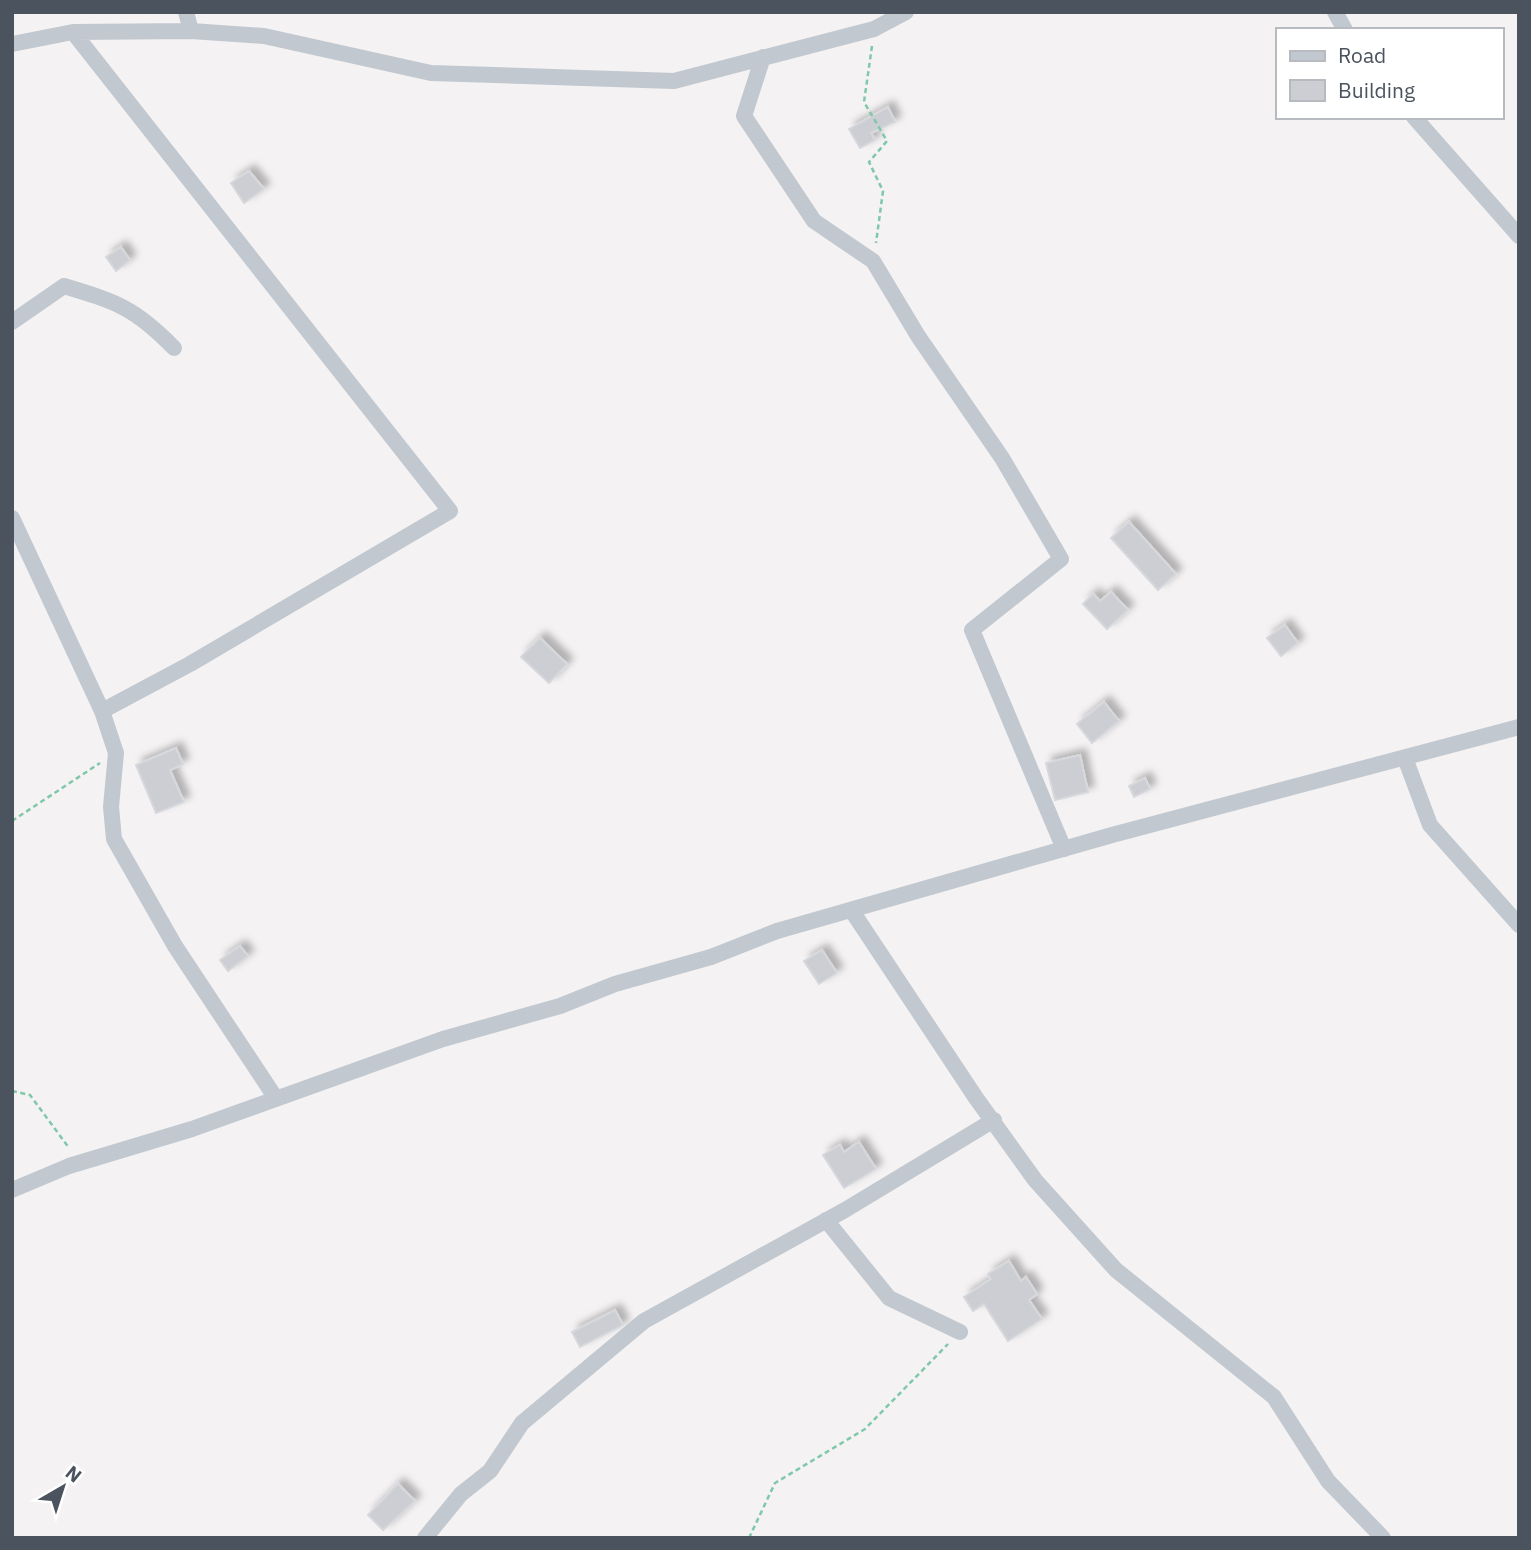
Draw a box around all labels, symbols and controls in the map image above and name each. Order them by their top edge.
legend [1276,28,1503,119]
text: Road [1338,41,1386,69]
text: Building [1338,76,1415,104]
north arrow [28,1452,98,1522]
text: N [61,1460,87,1487]

